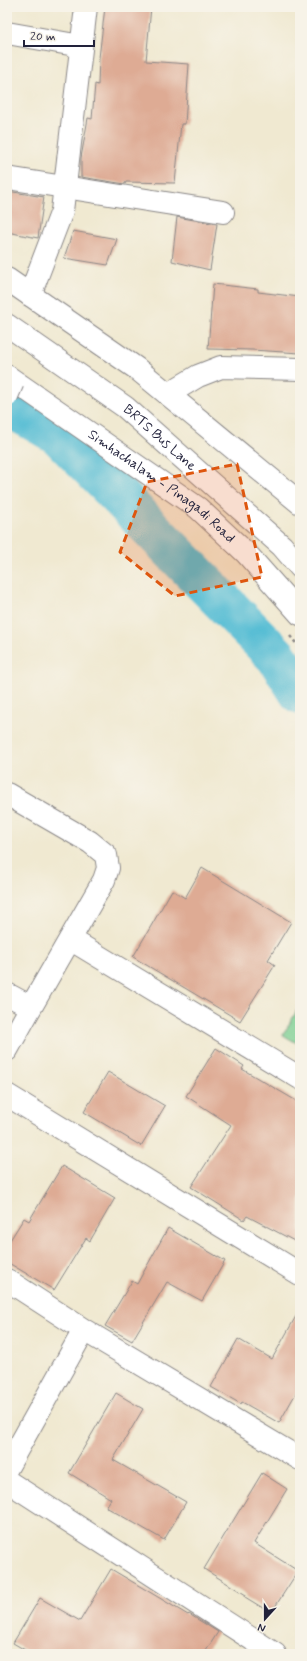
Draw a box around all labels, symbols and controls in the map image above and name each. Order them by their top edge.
scale bar [24,22,94,48]
text: 20 m [30,29,56,45]
street label: BRTS Bus Lane [119,401,200,475]
street label: Simhachalam - Pinagadi Road [84,426,239,547]
north arrow [245,1599,285,1639]
text: N [256,1620,268,1635]

